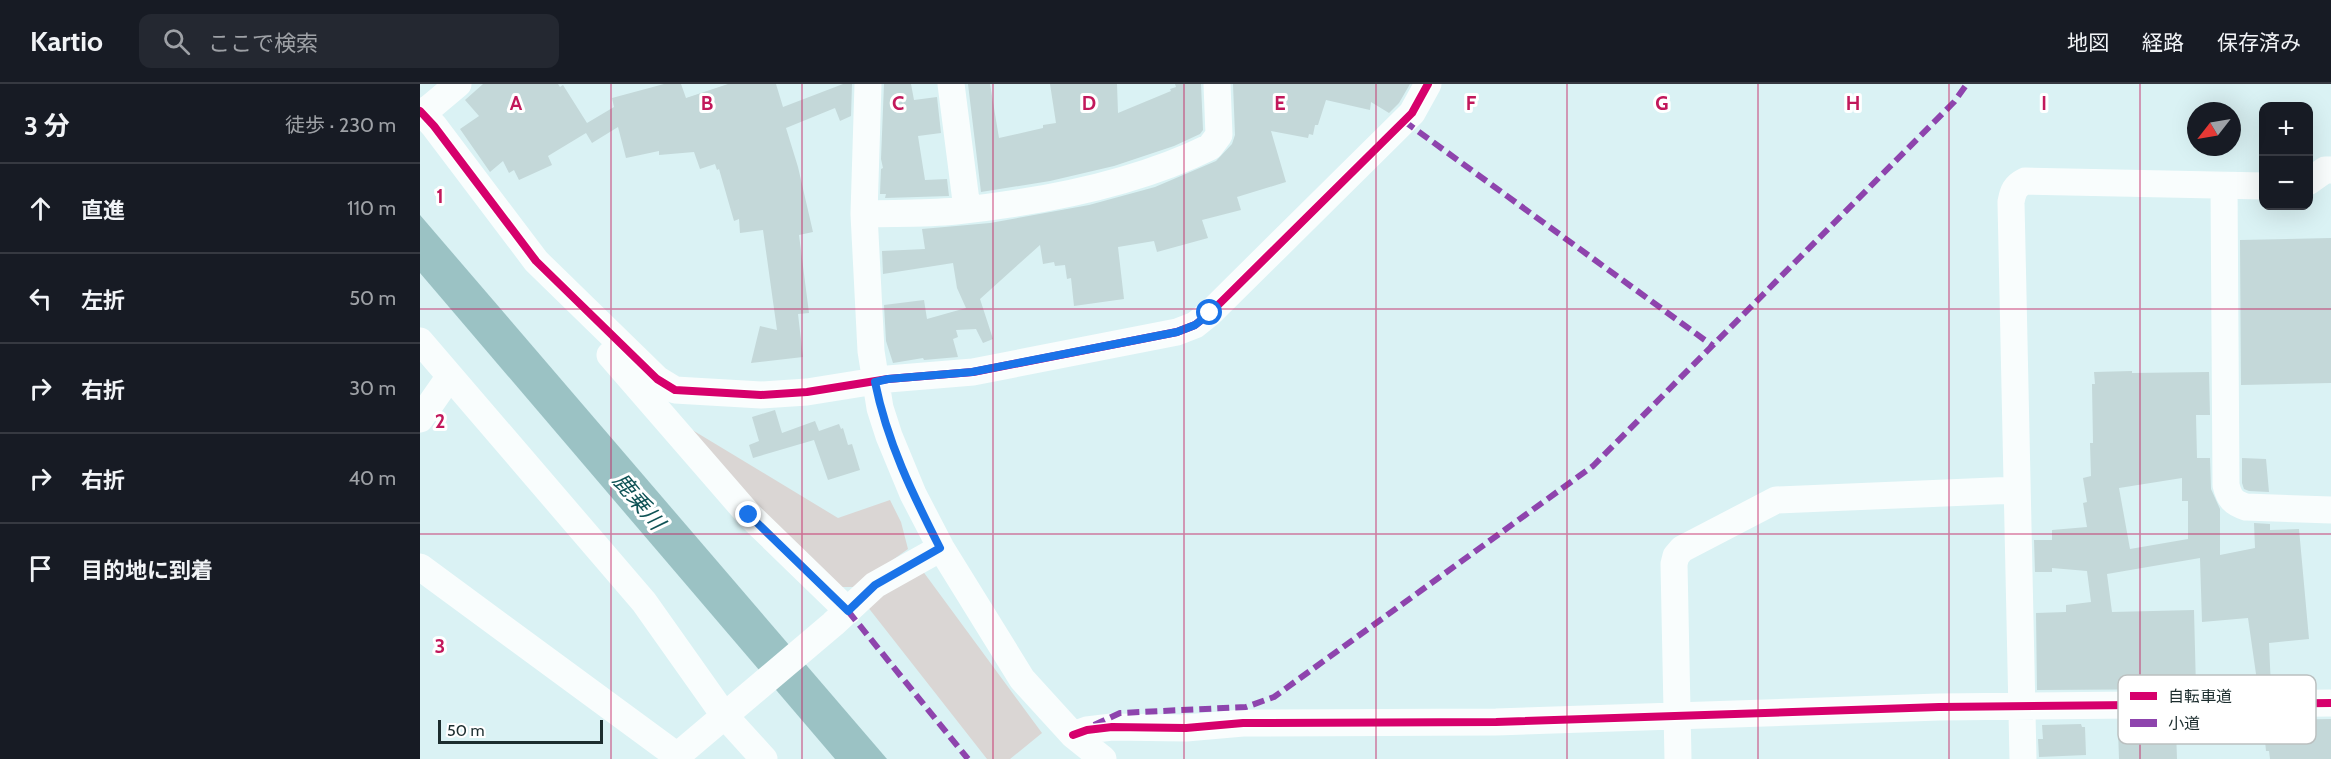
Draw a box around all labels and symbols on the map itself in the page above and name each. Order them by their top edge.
text: A [510,91,523,115]
text: B [701,91,713,115]
text: C [892,91,904,115]
text: D [1082,91,1096,115]
text: E [1274,91,1286,115]
text: F [1466,91,1477,115]
text: G [1655,91,1669,115]
text: H [1846,91,1860,115]
text: I [2041,91,2047,115]
north arrow [2187,102,2241,156]
text: 1 [436,184,444,208]
route start [1196,299,1222,325]
text: 2 [435,409,445,433]
water label: 鹿乗川 [607,467,671,537]
route end [735,501,761,527]
text: 3 [435,634,445,658]
legend [2118,675,2316,744]
text: 自転車道 [2168,687,2232,706]
text: 小道 [2168,714,2200,733]
scale bar [438,717,603,744]

